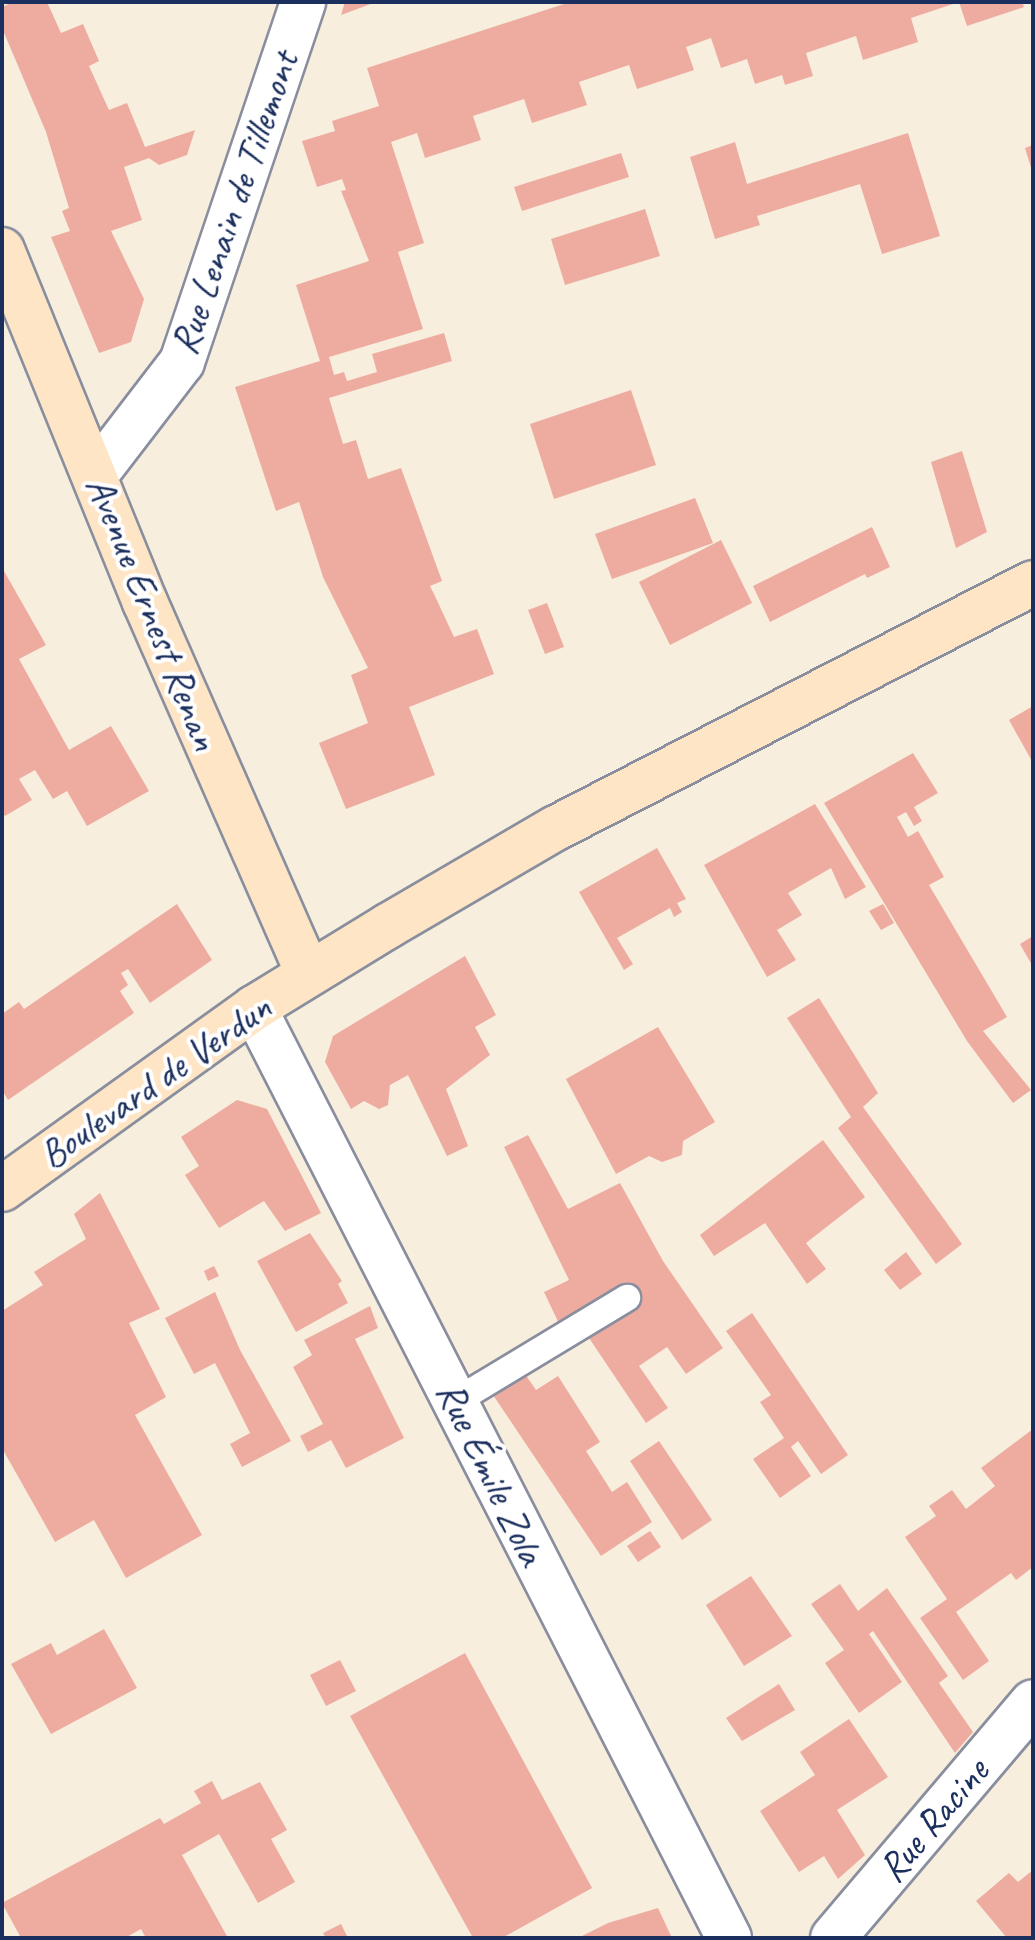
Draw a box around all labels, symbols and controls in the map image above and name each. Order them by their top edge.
street label: Rue Lenain de Tillemont [160,46,308,360]
street label: Avenue Ernest Renan [76,469,230,757]
street label: Boulevard de Verdun [30,983,280,1179]
street label: Rue Émile Zola [427,1375,555,1571]
street label: Rue Racine [867,1748,999,1892]

